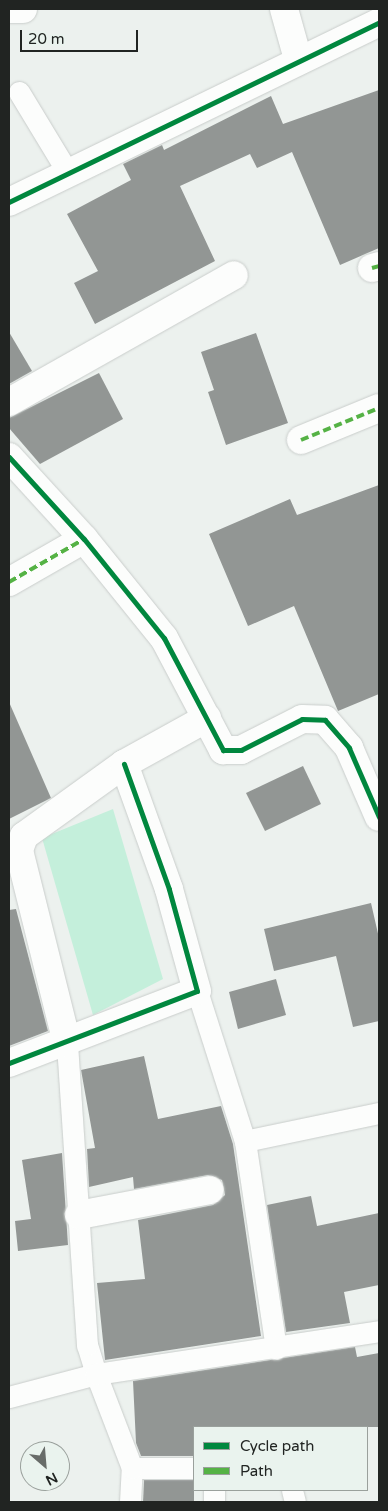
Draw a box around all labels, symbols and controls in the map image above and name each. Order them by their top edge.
scale bar [22,20,140,52]
text: 20 m [28,30,65,48]
legend [193,1426,368,1491]
text: Cycle path [240,1437,314,1455]
north arrow [20,1441,70,1491]
text: Path [240,1462,273,1480]
text: N [43,1469,60,1489]

